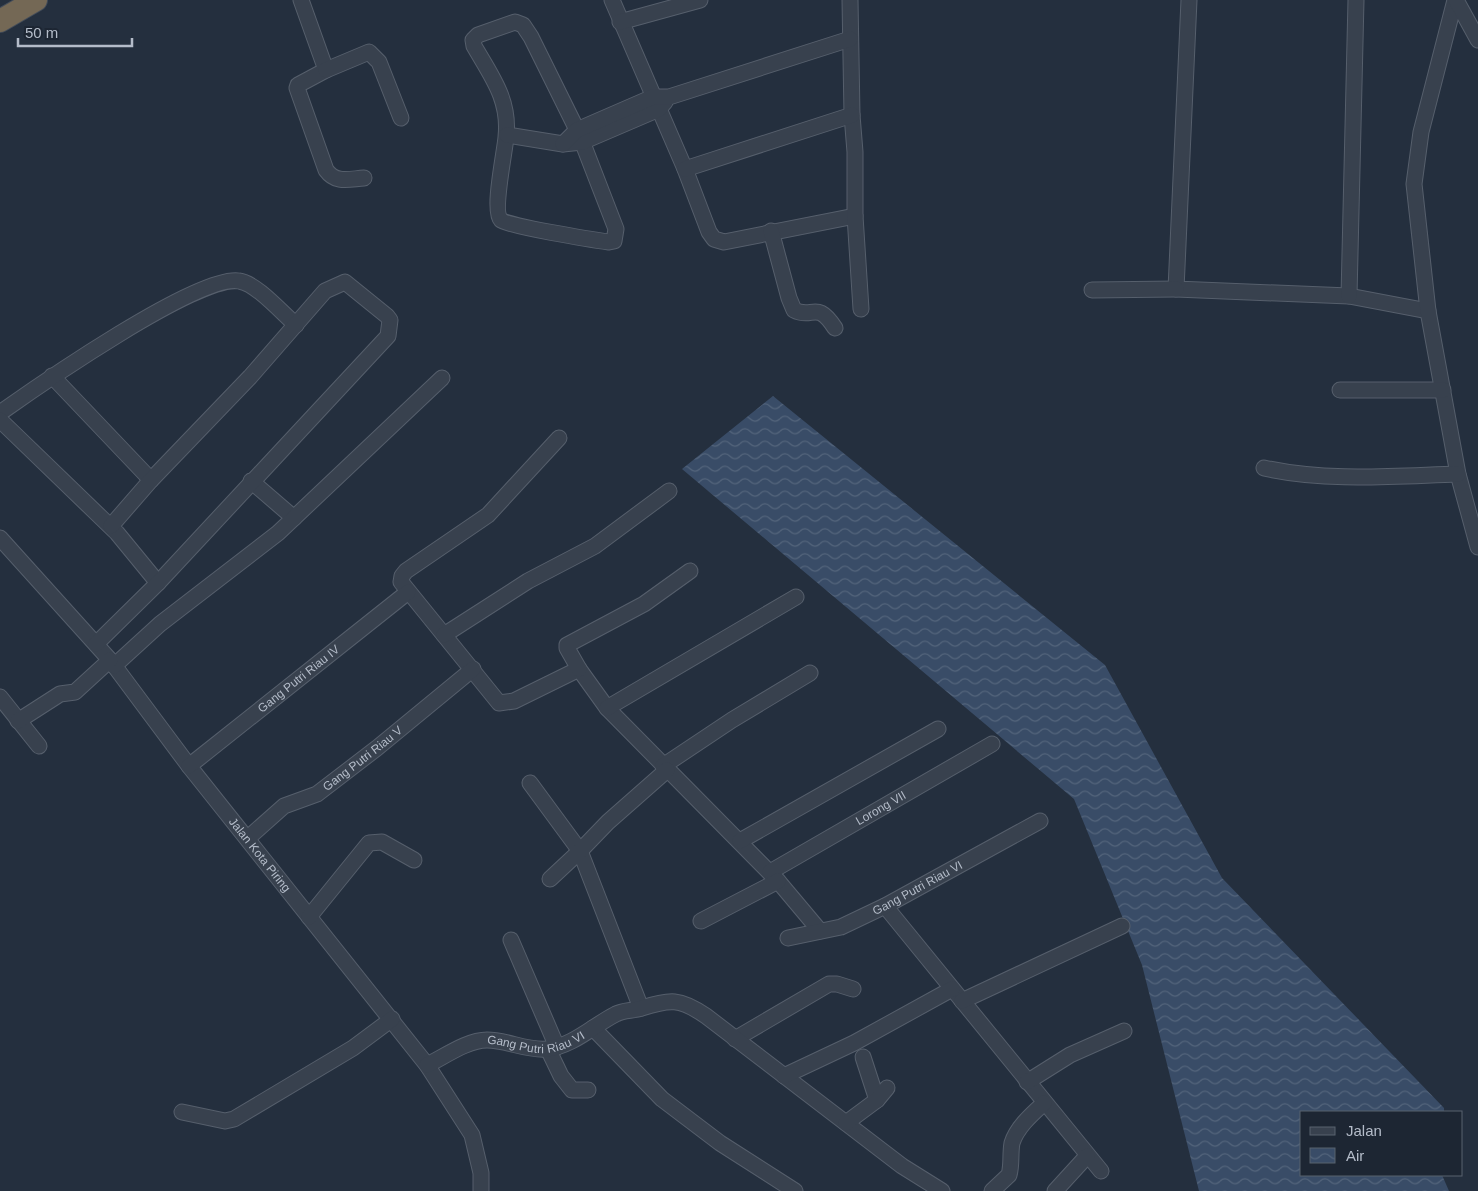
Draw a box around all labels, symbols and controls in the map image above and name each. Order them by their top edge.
scale bar [18,15,131,47]
text: 50 m [25,24,58,41]
street label: Gang Putri Riau IV [255,642,342,716]
street label: Gang Putri Riau V [320,723,405,794]
street label: Lorong VII [853,788,908,828]
street label: Jalan Kota Piring [226,815,293,895]
street label: Gang Putri Riau VI [870,858,965,918]
street label: Gang Putri Riau VI [487,1028,587,1056]
legend [1300,1111,1463,1176]
text: Jalan [1346,1122,1382,1139]
text: Air [1346,1147,1364,1164]

